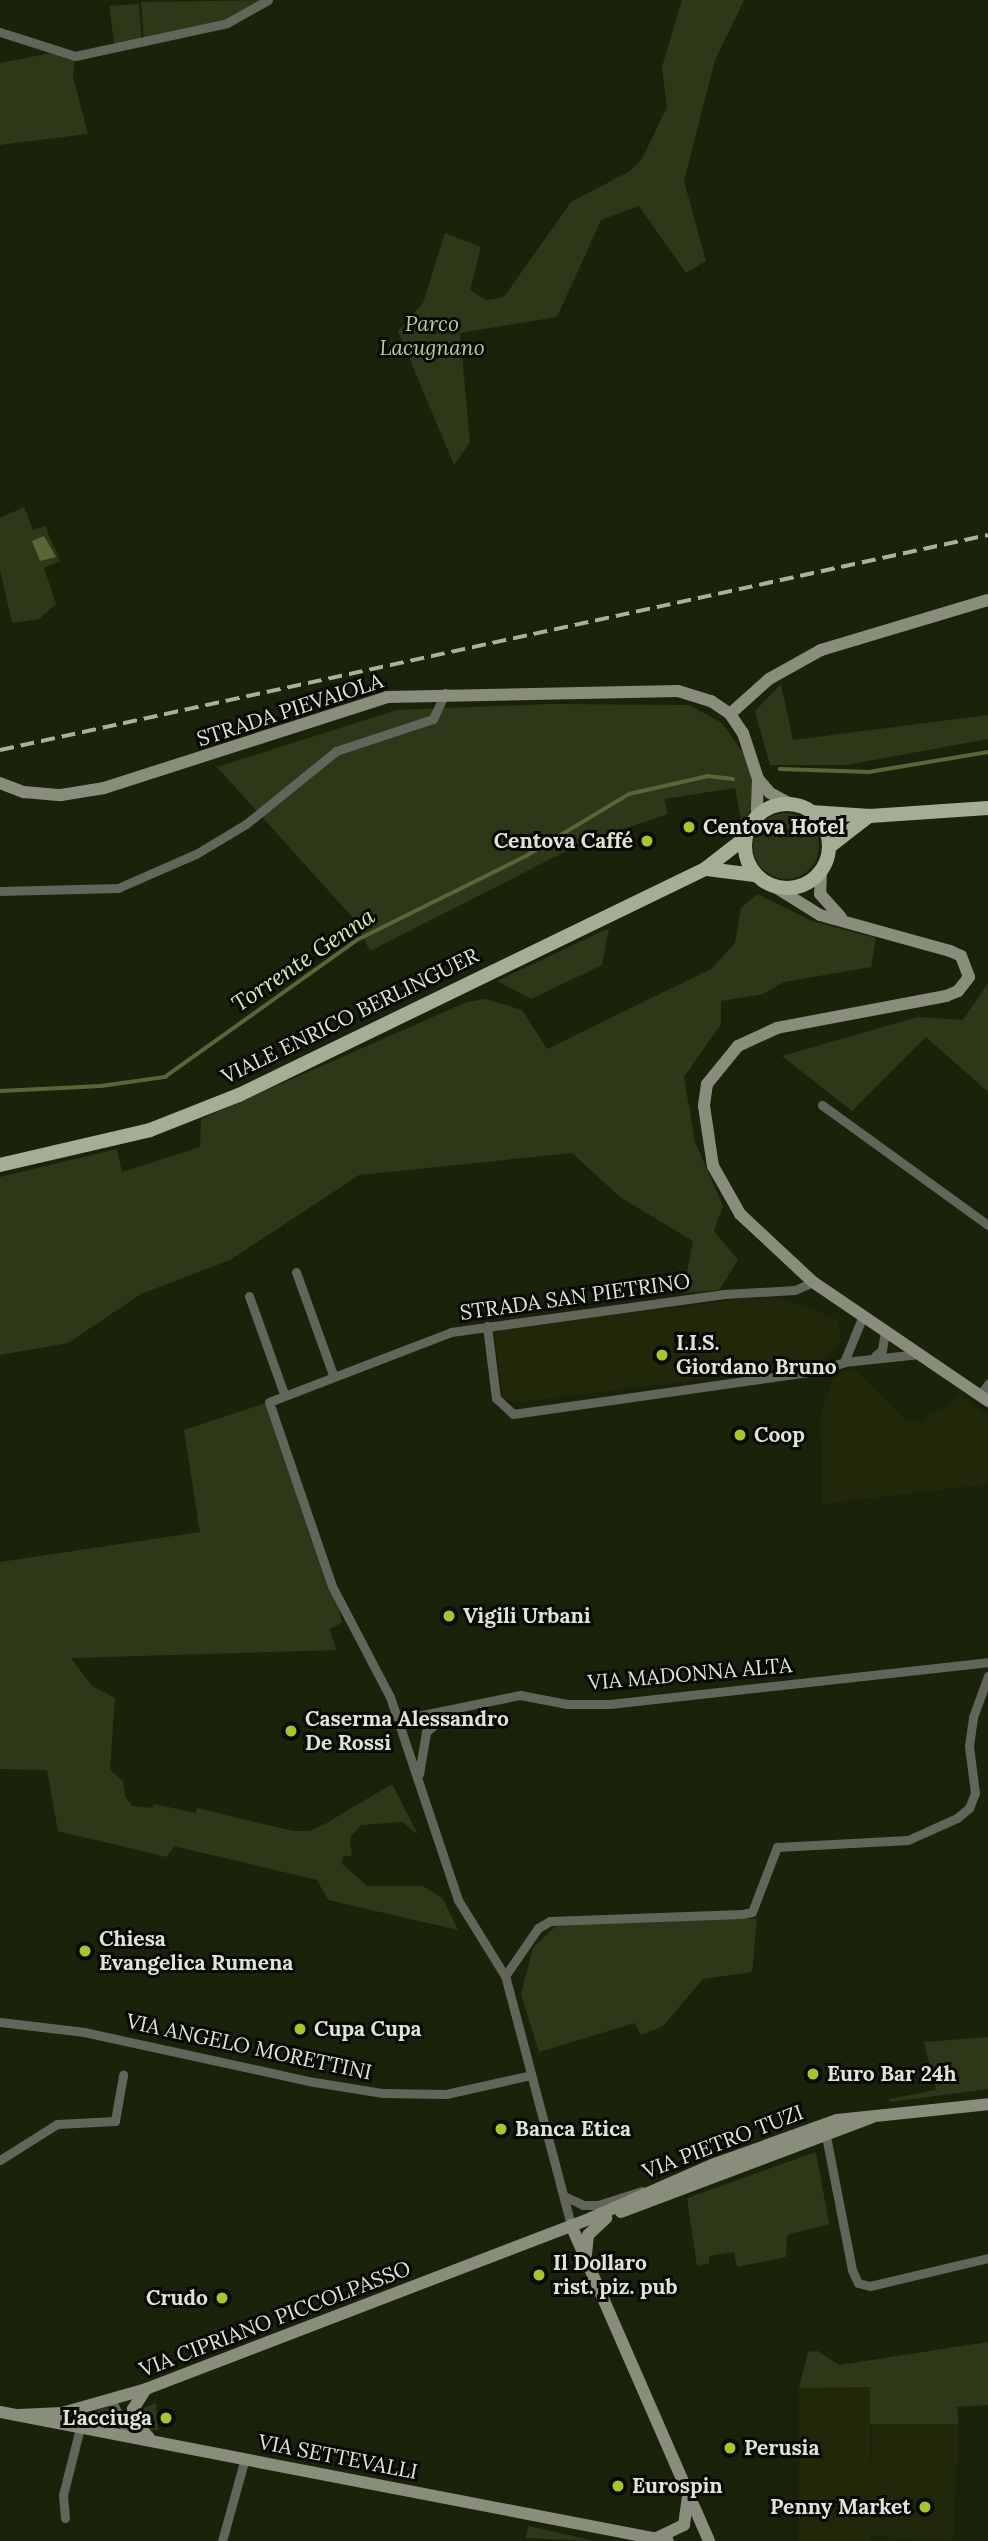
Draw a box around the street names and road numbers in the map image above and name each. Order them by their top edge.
street label: STRADA PIEVAIOLA [194,668,386,752]
street label: VIALE ENRICO BERLINGUER [217,943,483,1089]
street label: STRADA SAN PIETRINO [458,1268,692,1326]
street label: VIA MADONNA ALTA [587,1653,793,1695]
street label: VIA ANGELO MORETTINI [124,2009,374,2085]
street label: VIA PIETRO TUZI [639,2100,807,2184]
street label: VIA CIPRIANO PICCOLPASSO [136,2256,414,2382]
street label: VIA SETTEVALLI [256,2429,420,2485]

